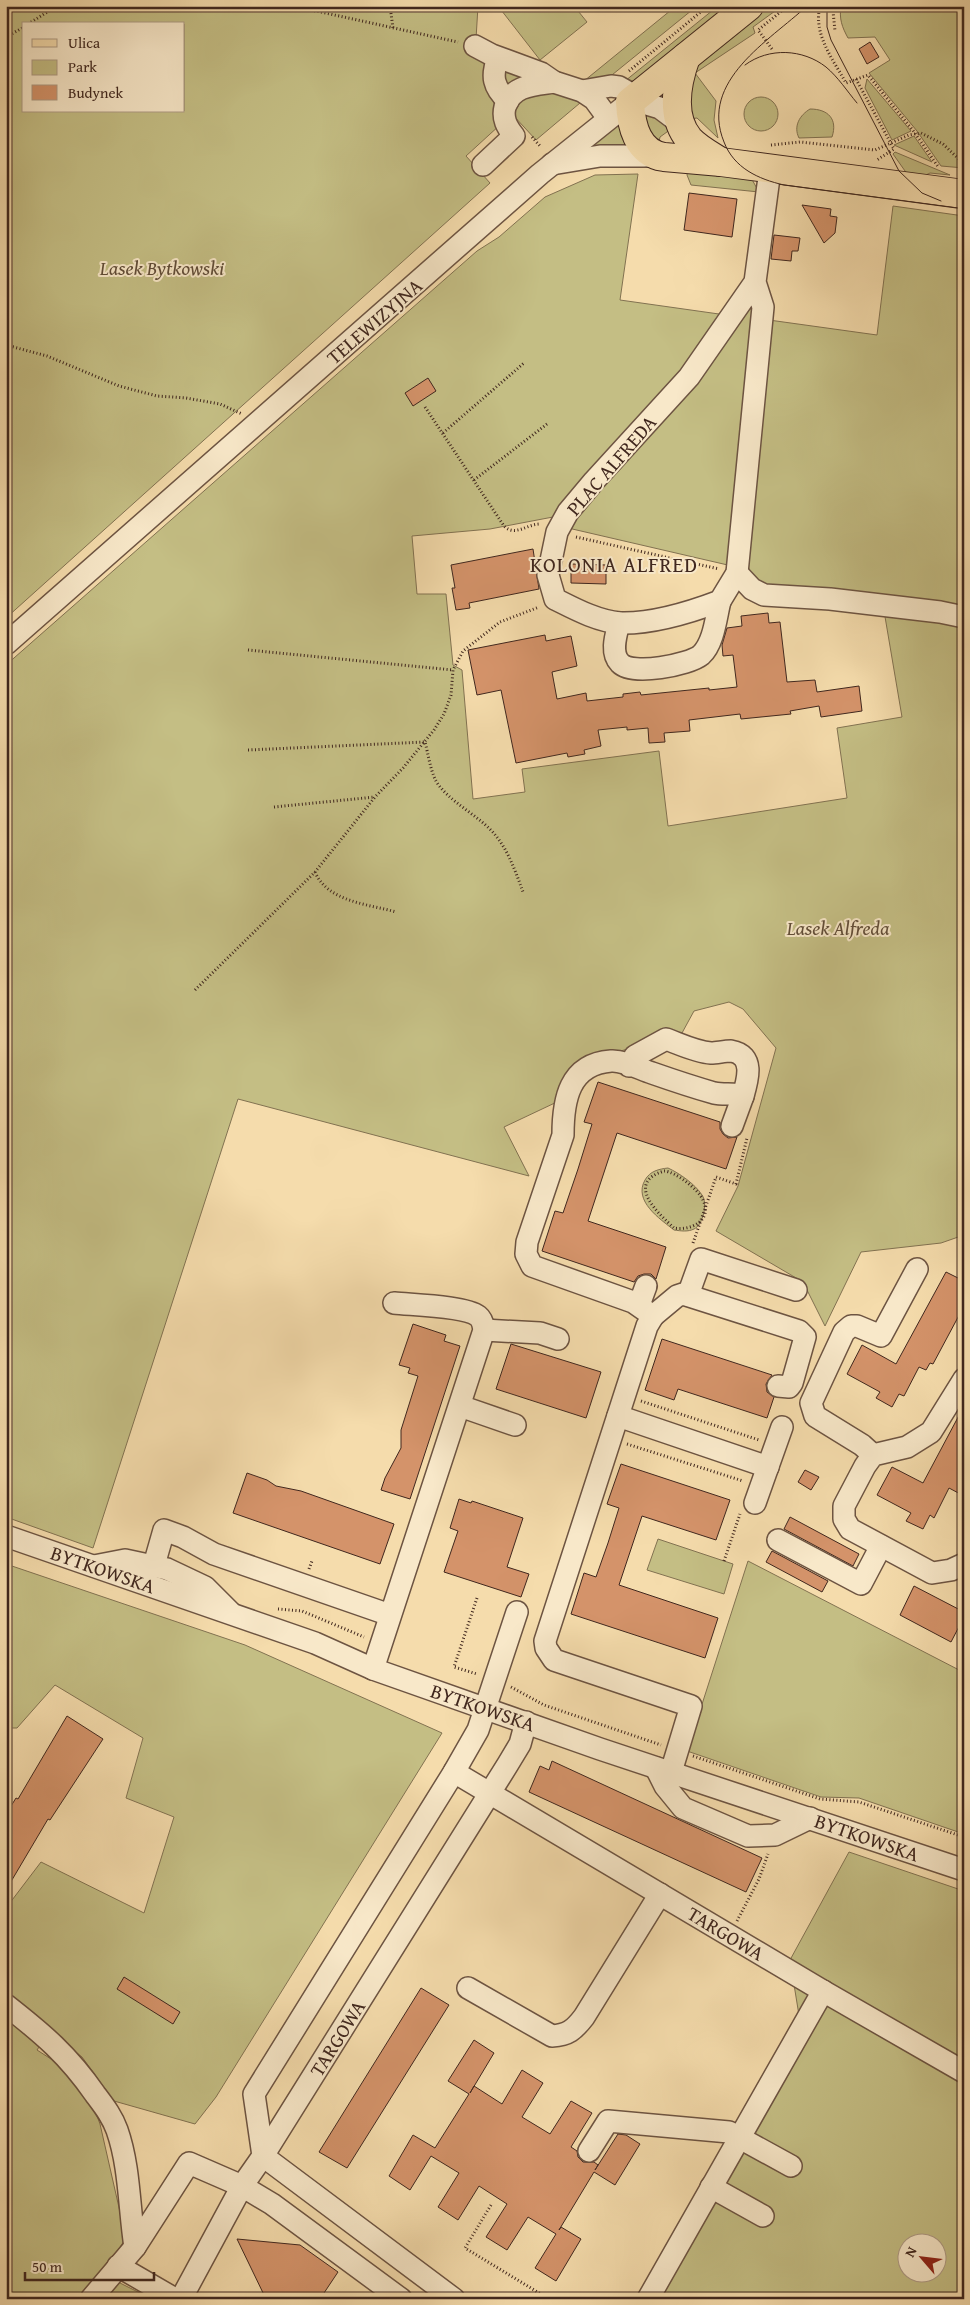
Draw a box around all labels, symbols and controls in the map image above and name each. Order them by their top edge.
legend [22,22,185,112]
text: Ulica [68,32,100,53]
text: Park [68,56,97,77]
text: Budynek [68,82,124,103]
park label: Lasek Bytkowski [99,253,224,282]
street label: TELEWIZYJNA [320,271,428,371]
street label: PLAC ALFREDA [559,408,663,522]
district label: KOLONIA ALFRED [530,549,698,580]
park label: Lasek Alfreda [786,913,890,942]
street label: BYTKOWSKA [47,1538,159,1600]
street label: BYTKOWSKA [427,1676,539,1738]
street label: BYTKOWSKA [811,1806,923,1868]
street label: TARGOWA [682,1899,770,1967]
street label: TARGOWA [302,1994,372,2082]
north arrow [898,2232,948,2282]
text: N [899,2243,922,2261]
scale bar [25,2250,154,2282]
text: 50 m [32,2256,63,2277]

